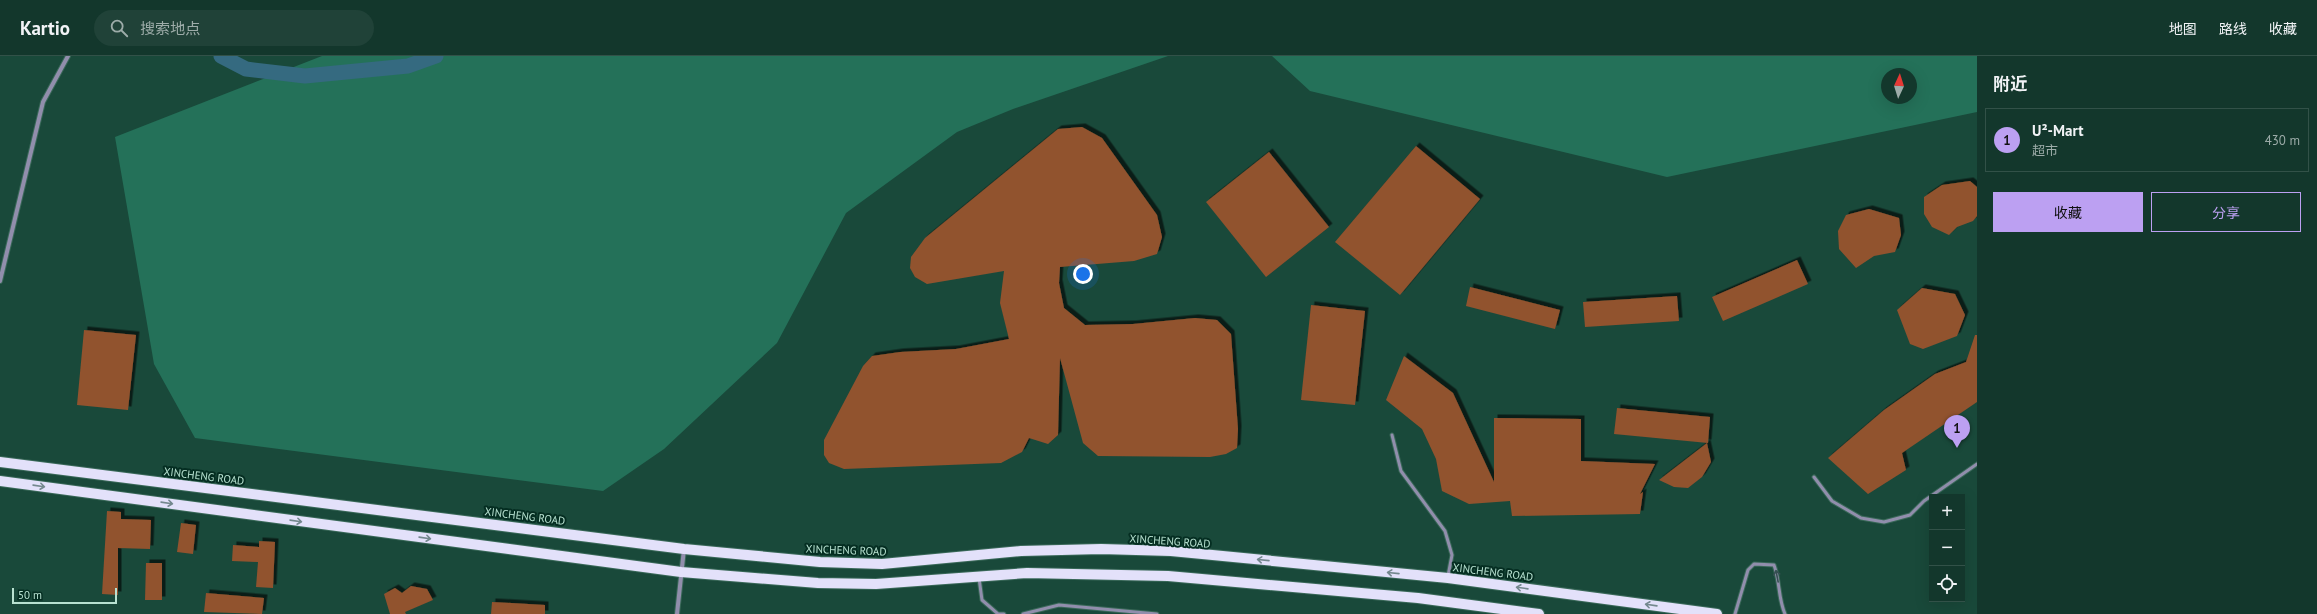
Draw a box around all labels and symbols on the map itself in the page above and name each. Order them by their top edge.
north arrow [1881,68,1917,104]
your location [1073,264,1093,284]
pin: 1 [1944,415,1970,448]
street label: XINCHENG ROAD [163,464,245,488]
one-way arrow [32,482,45,490]
one-way arrow [161,499,174,507]
street label: XINCHENG ROAD [484,504,566,528]
one-way arrow [289,517,302,524]
street label: XINCHENG ROAD [1129,531,1211,551]
one-way arrow [418,534,431,542]
street label: XINCHENG ROAD [805,542,887,558]
one-way arrow [1257,557,1270,564]
street label: XINCHENG ROAD [1452,560,1534,584]
one-way arrow [1387,569,1400,577]
one-way arrow [1772,570,1780,583]
one-way arrow [1516,584,1529,592]
scale bar [12,586,117,605]
one-way arrow [1645,601,1658,609]

